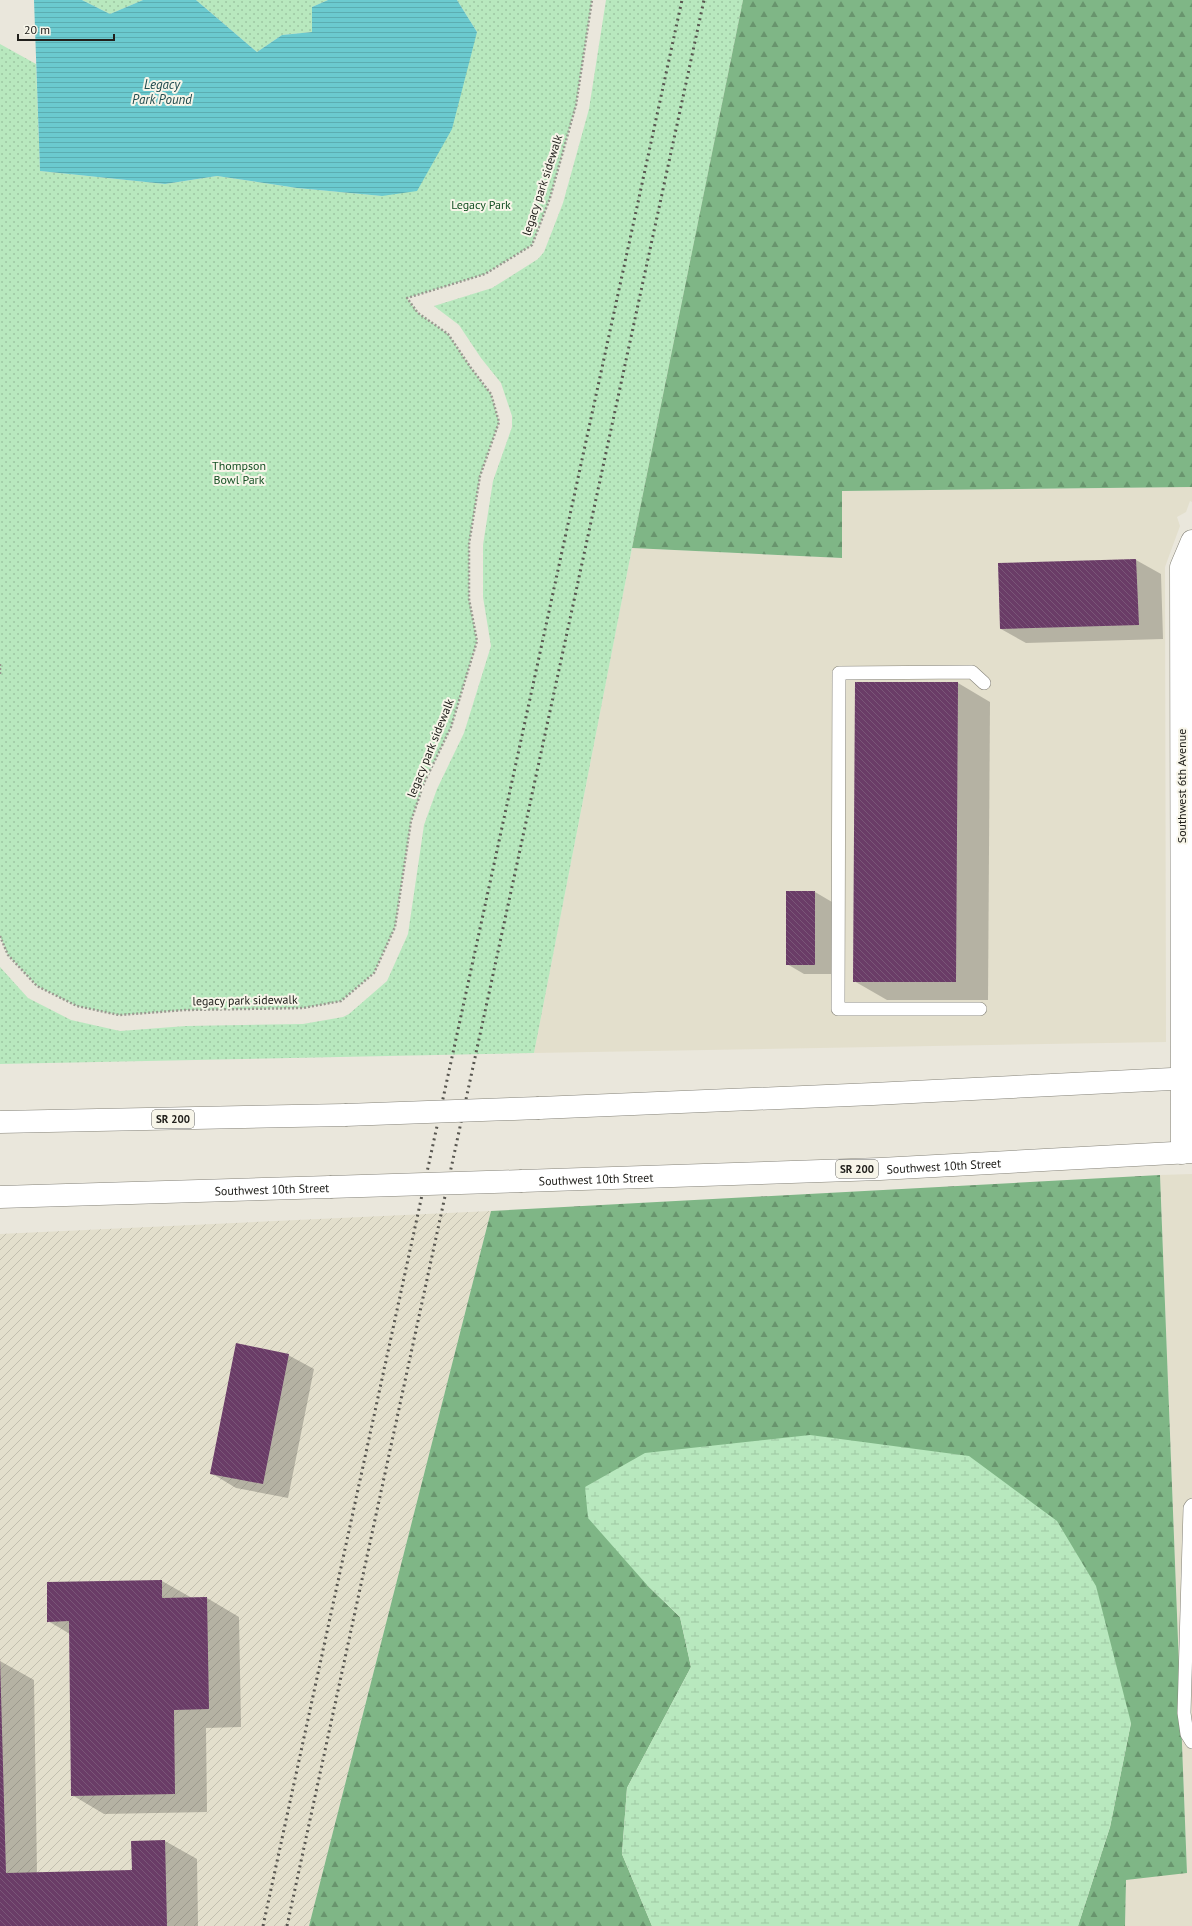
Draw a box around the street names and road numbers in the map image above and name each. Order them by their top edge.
street label: legacy park sidewalk [519,132,565,237]
street label: legacy park sidewalk [403,696,457,800]
street label: Southwest 6th Avenue [1174,729,1189,843]
street label: legacy park sidewalk [192,992,298,1008]
road number: SR 200 [152,1110,194,1128]
street label: Southwest 10th Street [886,1155,1001,1176]
road number: SR 200 [836,1160,878,1178]
street label: Southwest 10th Street [538,1169,654,1188]
street label: Southwest 10th Street [214,1180,329,1198]

